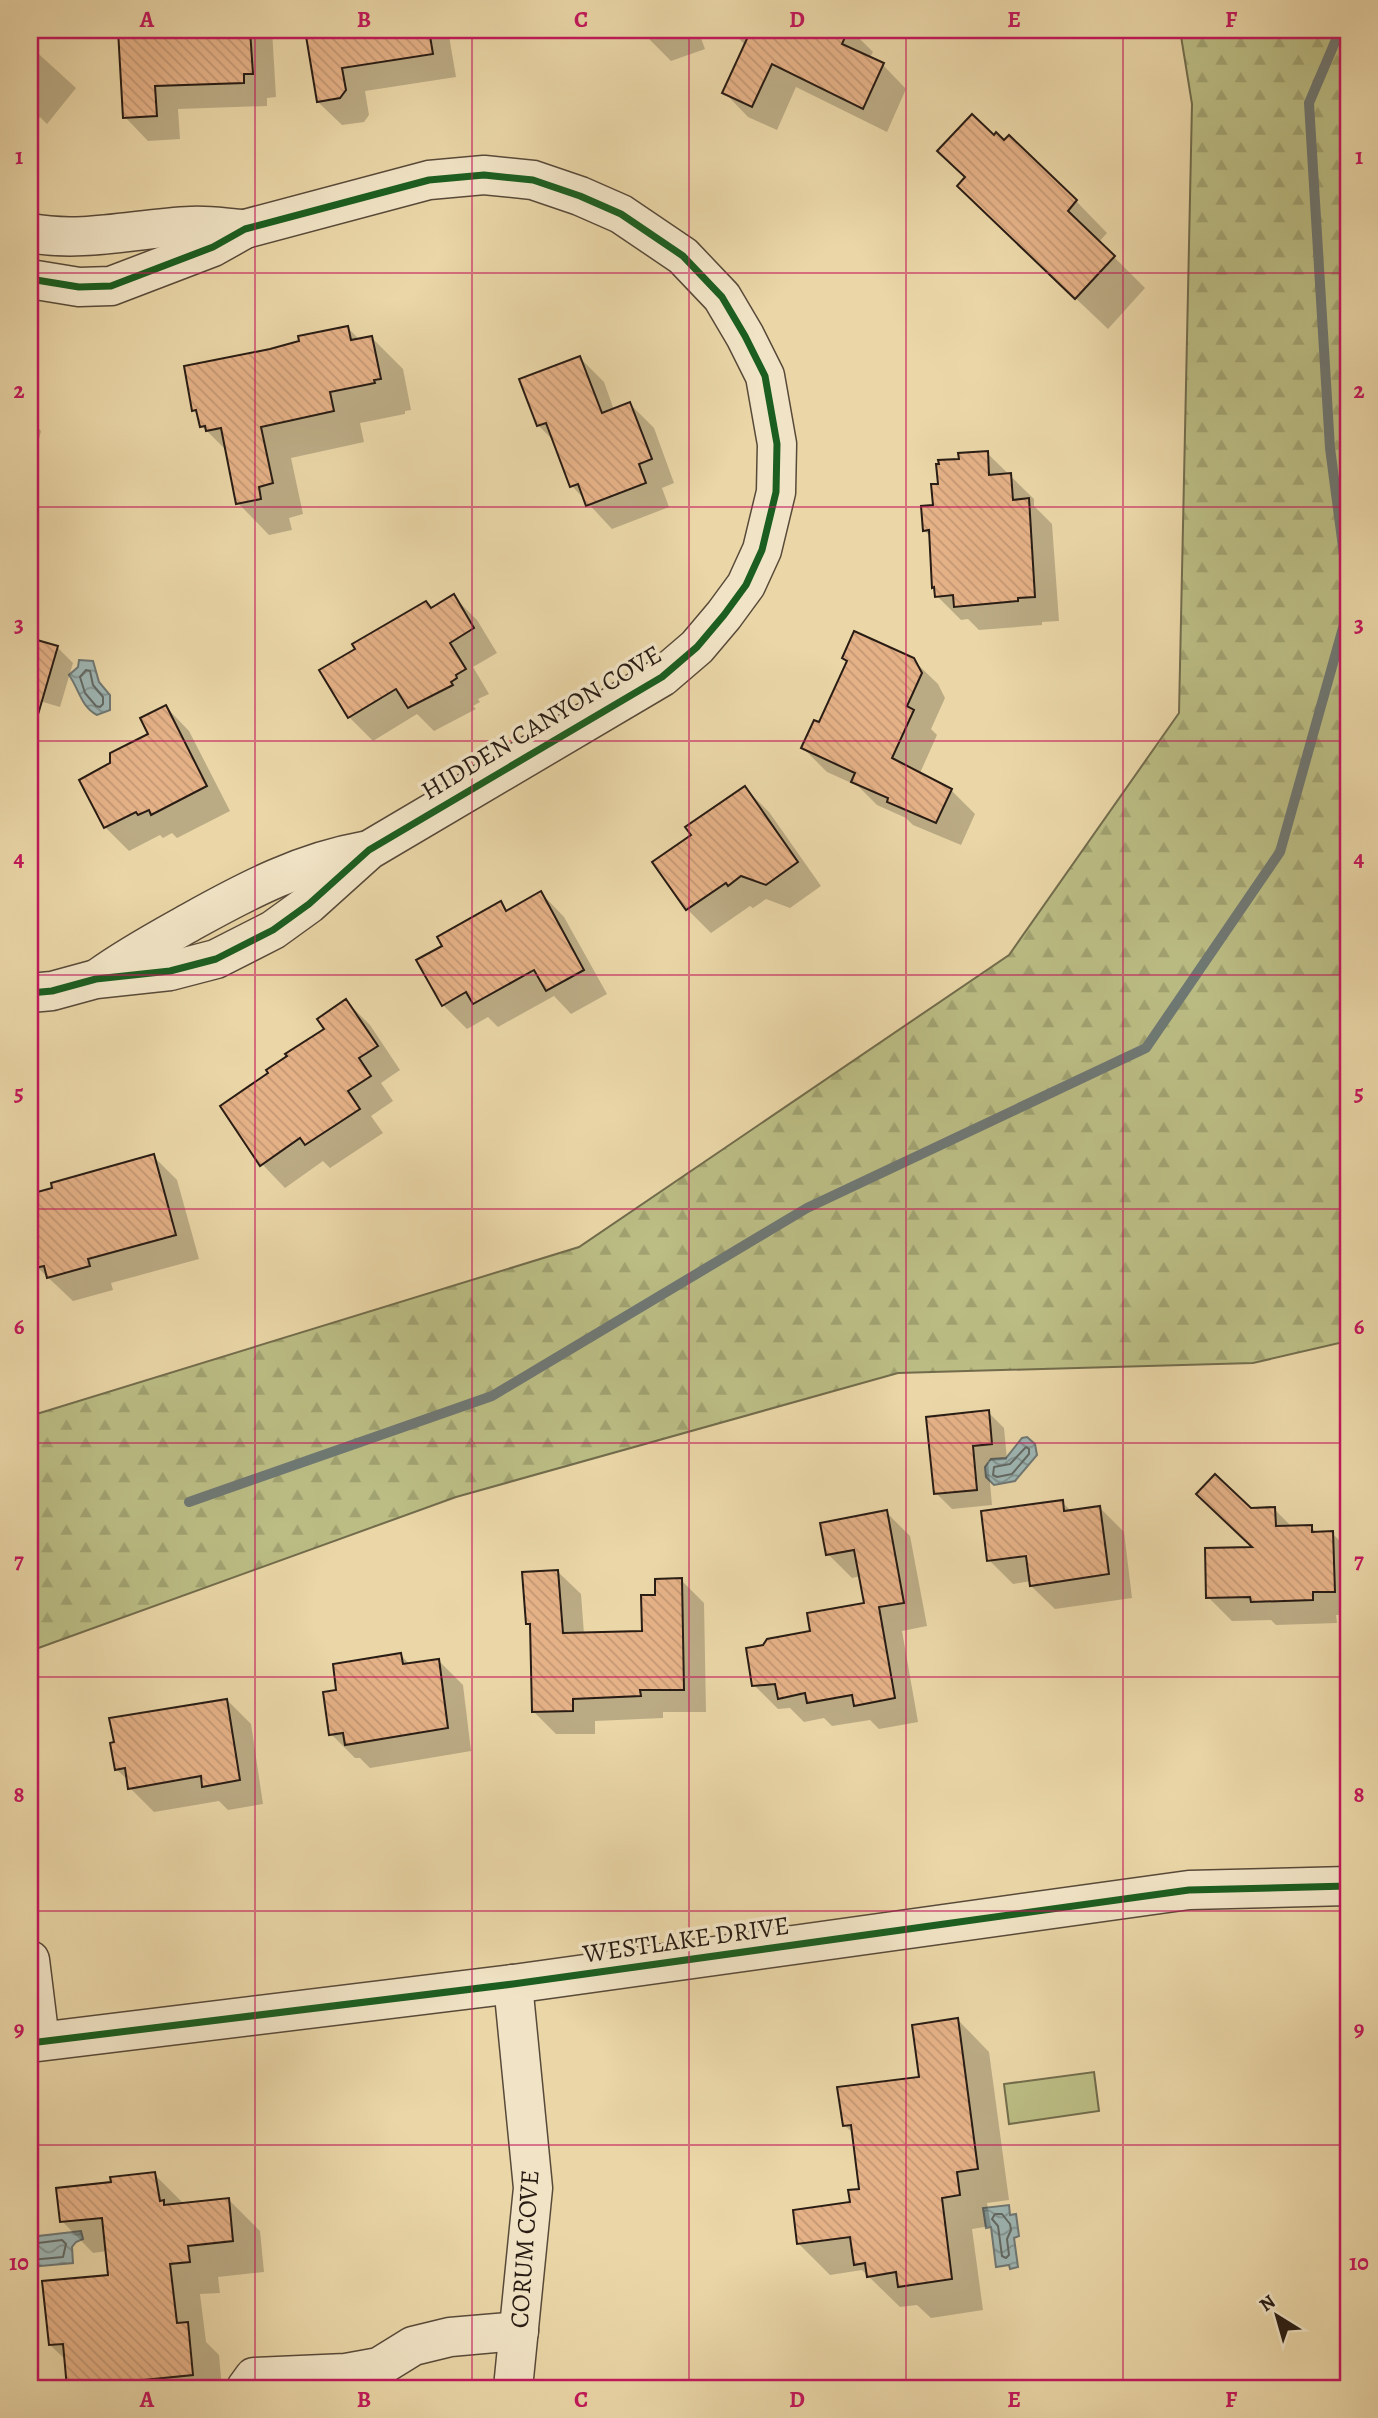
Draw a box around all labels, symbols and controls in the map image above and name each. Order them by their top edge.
text: A [139,4,155,35]
text: B [357,4,371,35]
text: C [574,4,588,35]
text: D [789,4,805,35]
text: E [1007,4,1021,35]
text: F [1225,4,1238,35]
text: 1 [15,141,23,172]
text: 1 [1355,141,1363,172]
text: 2 [13,375,25,406]
text: 2 [1353,375,1365,406]
text: 3 [14,609,24,640]
text: 3 [1354,609,1364,640]
street label: HIDDEN CANYON COVE [415,637,668,808]
text: 4 [14,843,25,874]
text: 4 [1354,843,1365,874]
text: 5 [14,1077,24,1108]
text: 5 [1354,1077,1364,1108]
text: 6 [14,1311,25,1342]
text: 6 [1354,1311,1365,1342]
text: 7 [14,1545,24,1576]
text: 7 [1354,1545,1364,1576]
text: 8 [13,1779,25,1810]
text: 8 [1353,1779,1365,1810]
street label: WESTLAKE DRIVE [580,1908,792,1971]
text: 9 [14,2013,24,2044]
text: 9 [1354,2013,1364,2044]
street label: CORUM COVE [502,2169,547,2329]
text: 10 [9,2247,29,2278]
text: 10 [1349,2247,1369,2278]
north arrow [1242,2282,1312,2352]
text: N [1254,2289,1281,2318]
text: A [139,2384,155,2415]
text: B [357,2384,371,2415]
text: C [574,2384,588,2415]
text: D [789,2384,805,2415]
text: E [1007,2384,1021,2415]
text: F [1225,2384,1238,2415]

